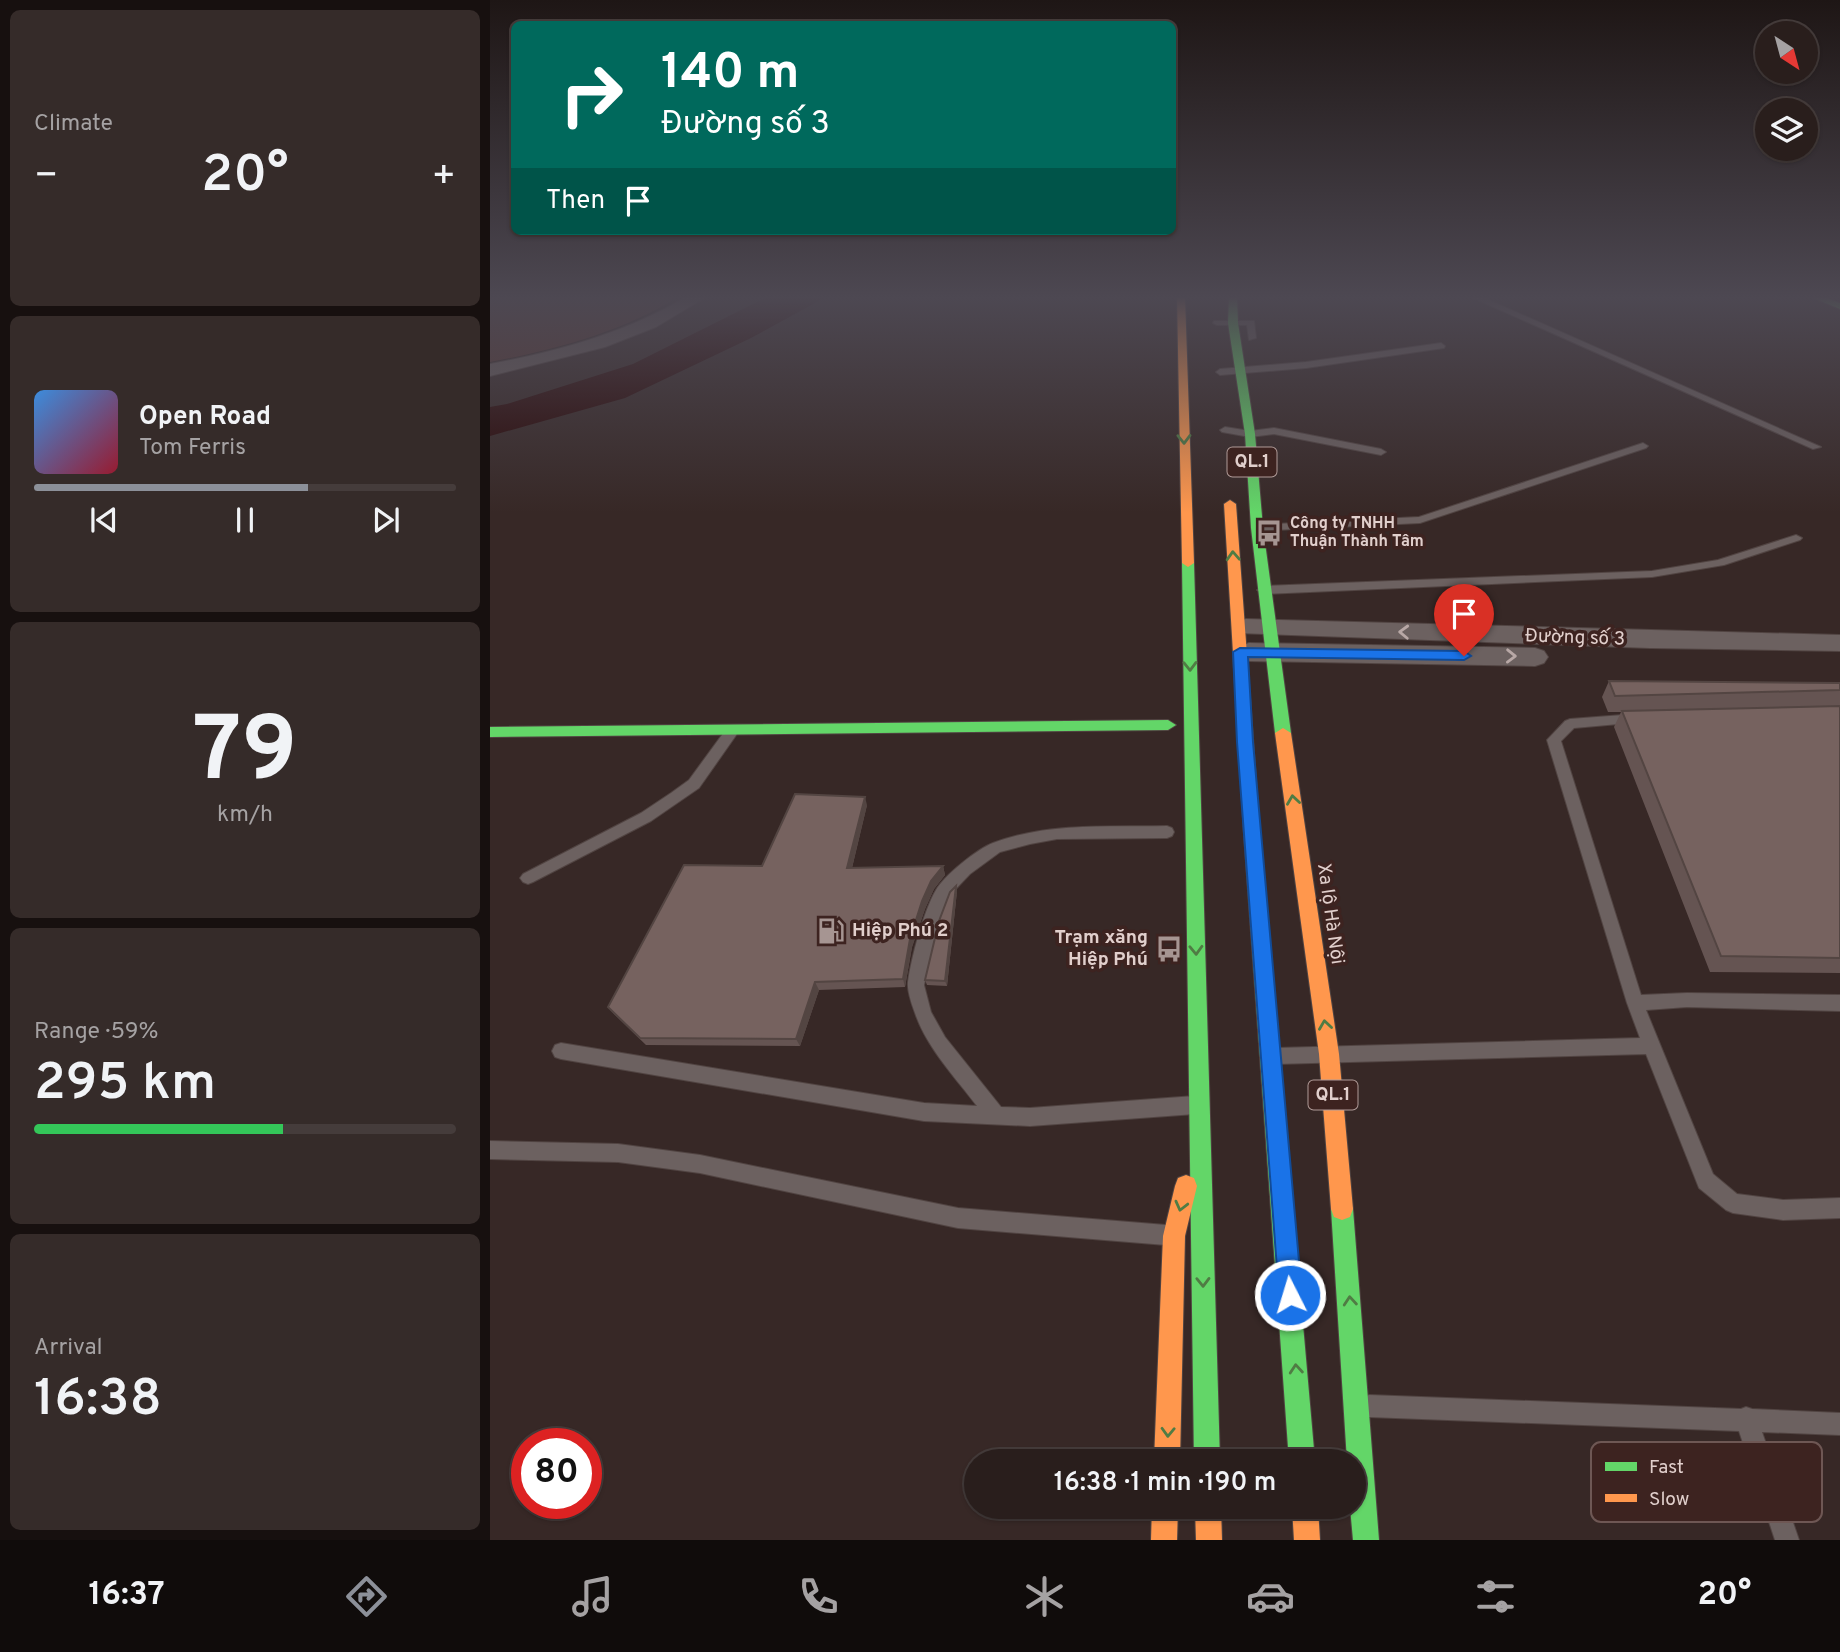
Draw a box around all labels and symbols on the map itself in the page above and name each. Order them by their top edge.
north arrow [1755,21,1818,84]
one-way arrow [1177,434,1192,445]
road number: QL.1 [1228,448,1276,476]
place label: Công ty TNHH Thuận Thành Tâm [1290,514,1424,552]
bus stop icon: Công ty TNHH Thuận Thành Tâm [1254,518,1284,548]
one-way arrow [1226,550,1241,561]
pin [1434,584,1494,656]
street label: Đường số 3 [1525,624,1625,652]
one-way arrow [1399,625,1410,640]
one-way arrow [1506,648,1517,664]
one-way arrow [1182,662,1198,672]
one-way arrow [1285,794,1300,806]
street label: Xa lộ Hà Nội [1311,862,1349,966]
fuel station icon: Hiệp Phú 2 [816,916,846,946]
place label: Hiệp Phú 2 [852,919,948,943]
place label: Trạm xăng Hiệp Phú [1054,926,1148,972]
bus stop icon: Trạm xăng Hiệp Phú [1154,934,1184,964]
one-way arrow [1189,945,1204,956]
one-way arrow [1318,1020,1333,1031]
road number: QL.1 [1308,1080,1358,1110]
one-way arrow [1175,1200,1189,1212]
position arrow [1253,1258,1327,1332]
one-way arrow [1195,1277,1210,1288]
one-way arrow [1343,1295,1358,1306]
one-way arrow [1289,1363,1304,1374]
speed limit sign: 80 [511,1428,602,1519]
one-way arrow [1160,1428,1176,1438]
legend [1591,1442,1822,1522]
text: Fast [1649,1456,1684,1480]
text: Slow [1649,1488,1689,1512]

